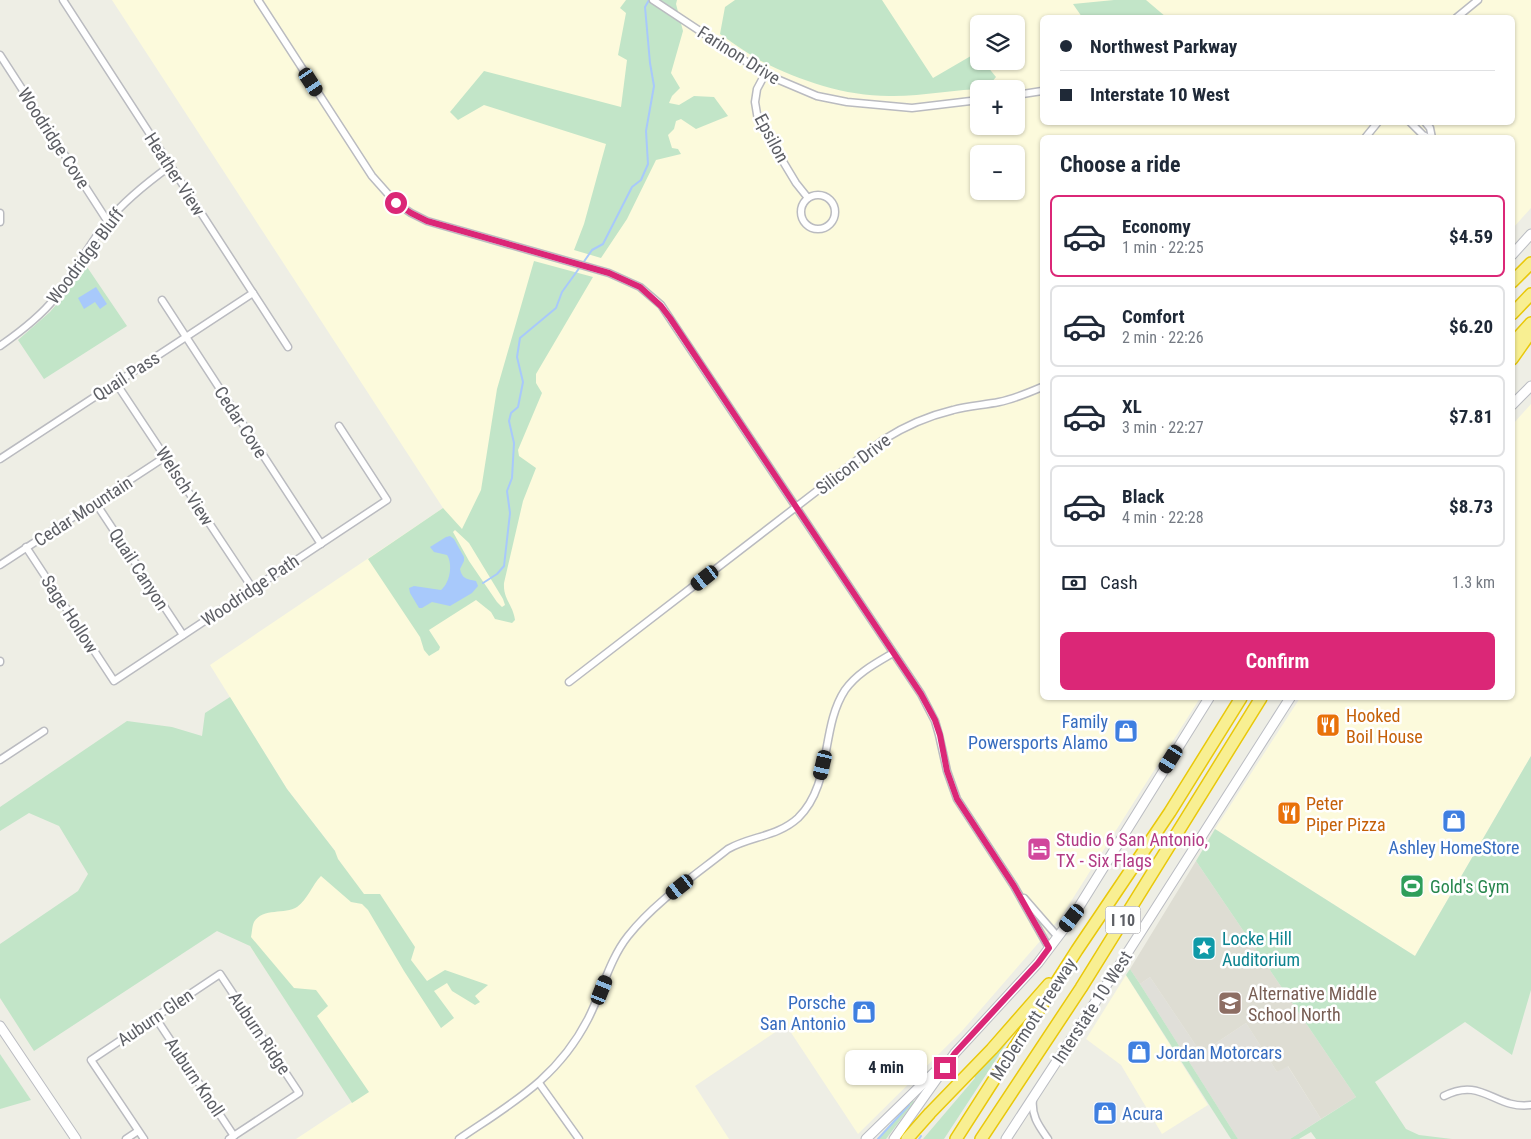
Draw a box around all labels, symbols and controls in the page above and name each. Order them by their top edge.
map controls [970,15,1025,200]
button: layers [970,15,1025,70]
street label: Farinon Drive [694,21,784,89]
text: Northwest Parkway [1090,35,1237,58]
car [296,65,325,99]
button: + [970,80,1025,135]
text: Interstate 10 West [1090,83,1229,106]
street label: Woodridge Cove [14,84,94,192]
street label: Epsilon [751,110,793,166]
street label: Heather View [140,129,210,220]
button: − [970,145,1025,200]
text: Choose a ride [1060,152,1181,177]
route start [385,192,407,214]
street label: Woodridge Bluff [42,204,128,308]
icon: car [1062,214,1107,259]
text: Economy [1122,215,1191,238]
text: $4.59 [1449,225,1493,248]
text: 1 min · 22:25 [1122,238,1204,257]
icon: car [1062,304,1107,349]
text: Comfort [1122,305,1185,328]
text: $6.20 [1449,315,1493,338]
text: 2 min · 22:26 [1122,328,1204,347]
street label: Quail Pass [89,347,163,405]
street label: Cedar Cove [210,382,272,462]
icon: car [1062,394,1107,439]
text: XL [1122,395,1142,418]
text: $7.81 [1449,405,1493,428]
text: 3 min · 22:27 [1122,418,1204,437]
street label: Silicon Drive [812,429,894,499]
street label: Welsch View [152,443,218,530]
street label: Cedar Mountain [30,472,136,550]
icon: car [1062,484,1107,529]
text: Black [1122,485,1164,508]
text: $8.73 [1449,495,1493,518]
text: 4 min · 22:28 [1122,508,1204,527]
street label: Quail Canyon [105,524,173,614]
street label: Woodridge Path [197,550,303,630]
car [688,563,721,593]
icon: cash [1060,569,1088,597]
street label: Sage Hollow [37,571,103,657]
text: Cash [1100,571,1138,594]
text: 1.3 km [1452,573,1495,592]
button: Confirm [1060,632,1495,690]
place label: Hooked Boil House [1346,705,1423,747]
place label: Family Powersports Alamo [968,711,1108,753]
restaurant icon: Hooked Boil House [1315,712,1341,738]
shop icon: Family Powersports Alamo [1113,718,1139,744]
car [1156,742,1185,776]
car [812,749,833,781]
place label: Peter Piper Pizza [1306,793,1386,835]
restaurant icon: Peter Piper Pizza [1276,800,1302,826]
shop icon: Ashley HomeStore [1441,808,1467,834]
place label: Studio 6 San Antonio, TX - Six Flags [1056,829,1208,871]
hotel icon: Studio 6 San Antonio, TX - Six Flags [1026,836,1052,862]
place label: Ashley HomeStore [1389,837,1519,858]
car [663,872,696,902]
sports icon: Gold's Gym [1399,873,1425,899]
place label: Gold's Gym [1430,876,1509,897]
car [1056,902,1087,934]
road number: I 10 [1106,906,1140,934]
place label: Locke Hill Auditorium [1222,928,1300,970]
place icon: Locke Hill Auditorium [1191,935,1217,961]
street label: Interstate 10 West [1048,947,1136,1067]
street label: McDermott Freeway [986,953,1081,1084]
car [589,973,614,1007]
place label: Alternative Middle School North [1248,983,1377,1025]
street label: Auburn Glen [113,984,197,1050]
street label: Auburn Ridge [225,988,295,1078]
school or university icon: Alternative Middle School North [1217,990,1243,1016]
place label: Porsche San Antonio [760,992,846,1034]
shop icon: Porsche San Antonio [851,999,877,1025]
street label: Auburn Knoll [161,1034,229,1120]
shop icon: Jordan Motorcars [1126,1039,1152,1065]
place label: Jordan Motorcars [1156,1042,1282,1063]
callout: 4 min [845,1050,928,1086]
route end [934,1057,956,1079]
text: 4 min [868,1058,904,1077]
shop icon: Acura [1092,1100,1118,1126]
place label: Acura [1122,1103,1163,1124]

